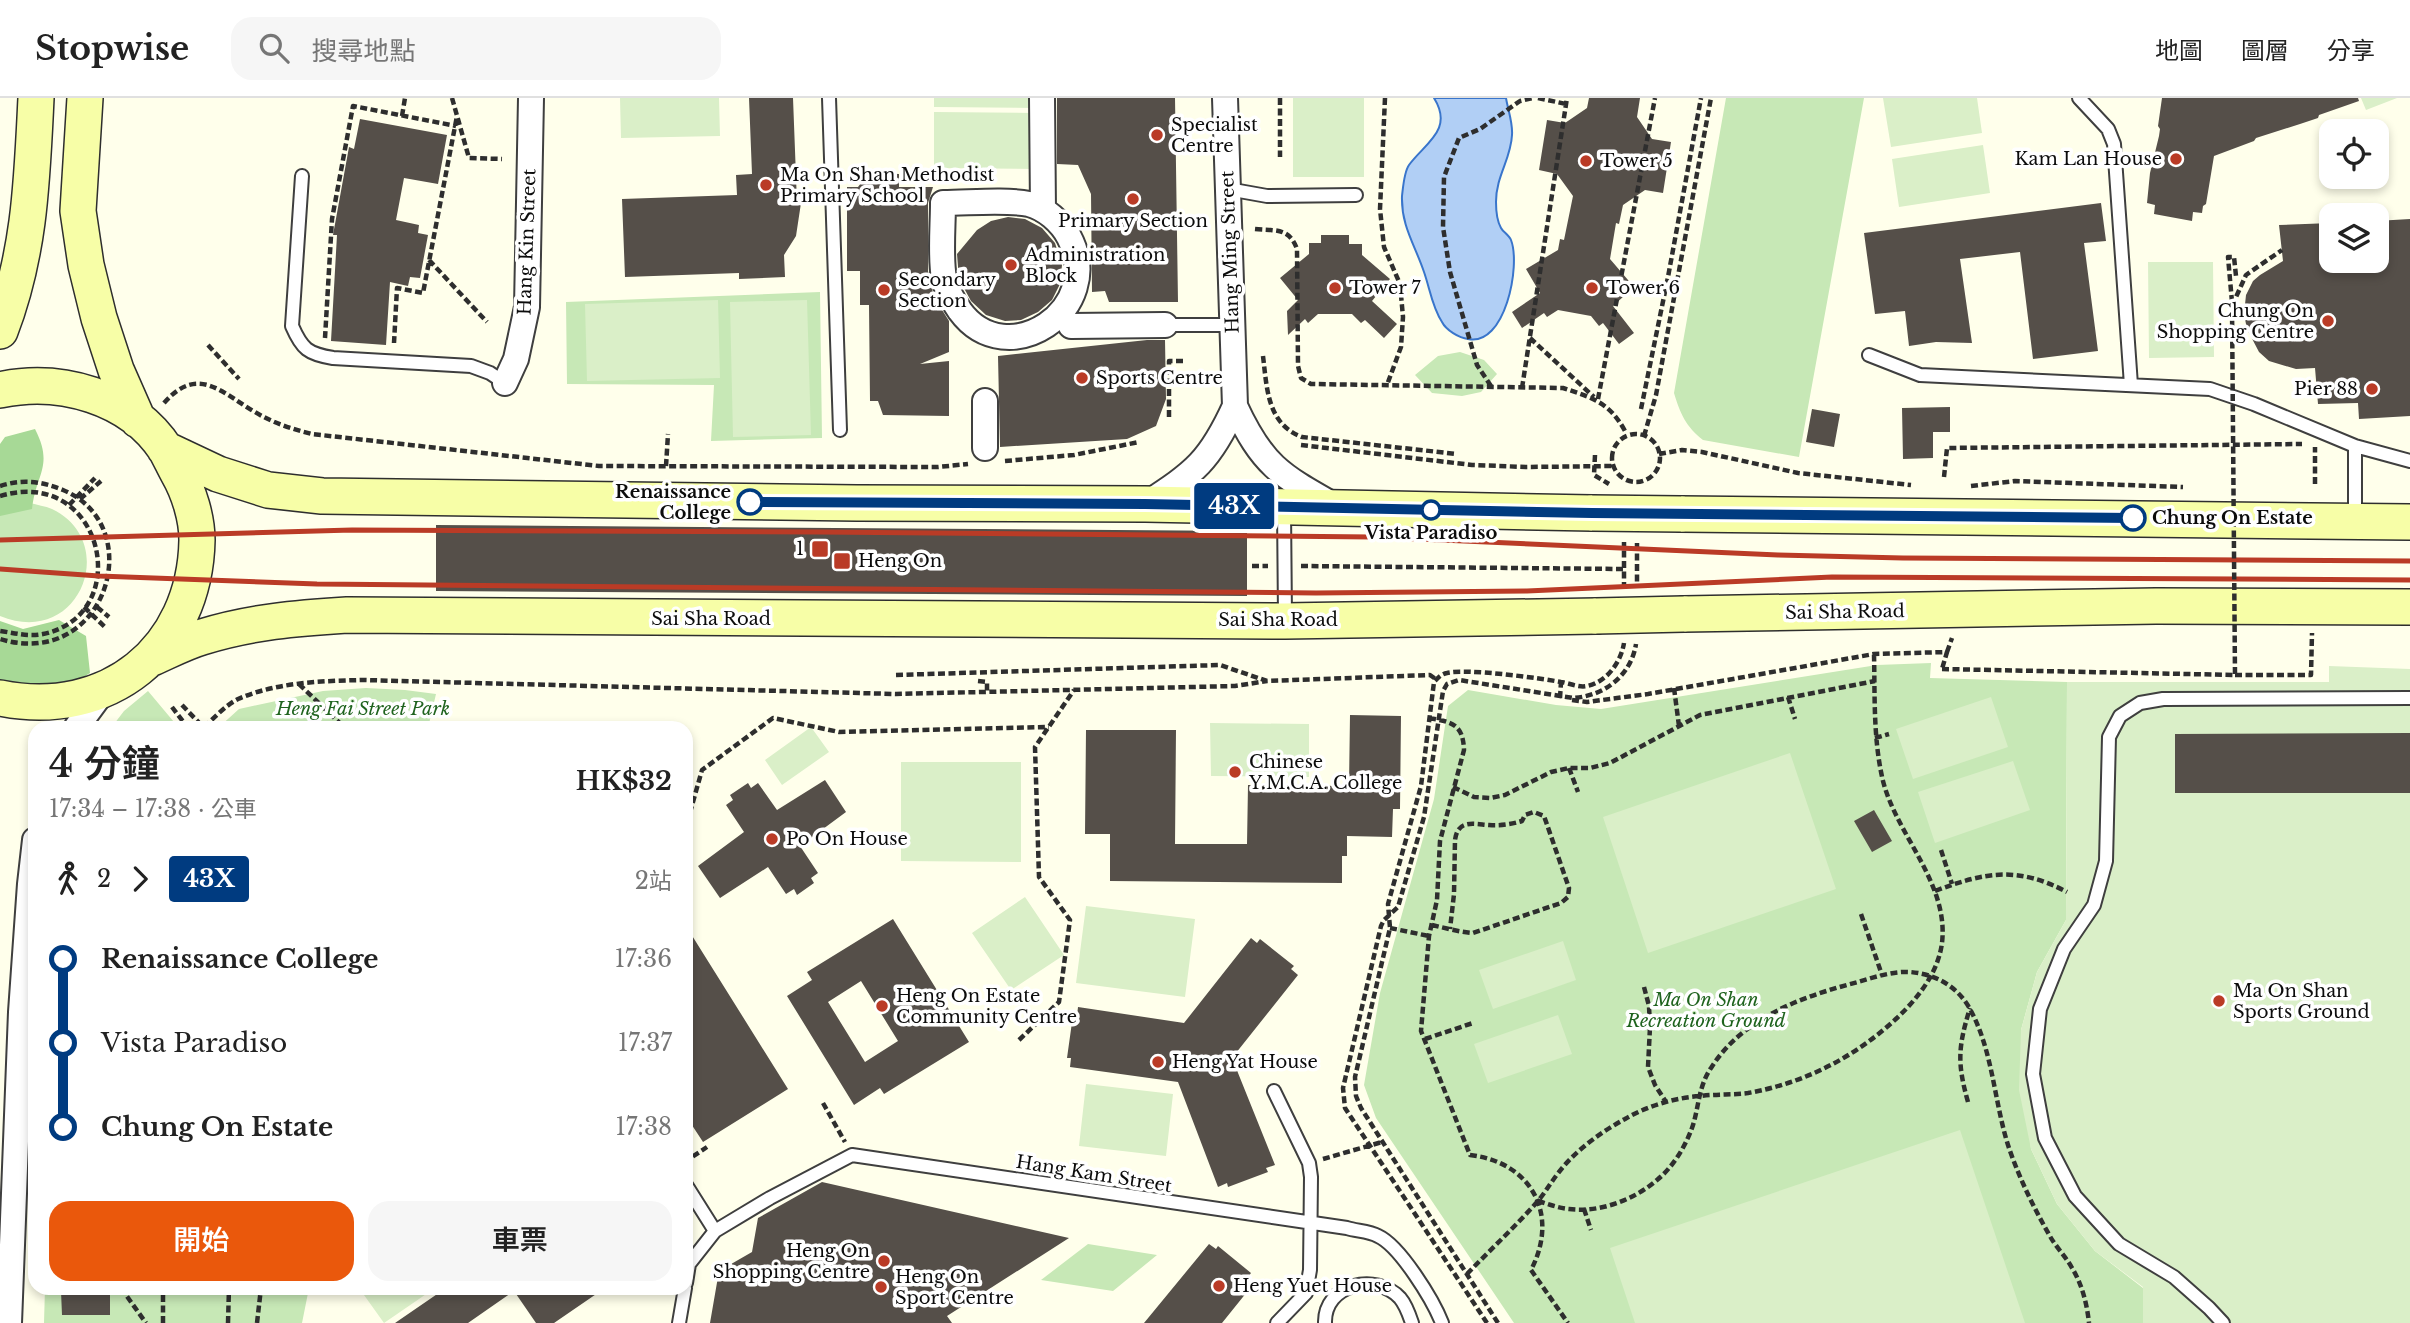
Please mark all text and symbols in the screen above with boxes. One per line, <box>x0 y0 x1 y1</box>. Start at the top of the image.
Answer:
search box <box>231 17 721 80</box>
text: Stopwise <box>35 28 189 69</box>
icon: search <box>255 29 293 67</box>
text: 搜尋地點 <box>311 35 415 67</box>
text: 地圖 <box>2155 36 2203 65</box>
text: 圖層 <box>2241 36 2289 65</box>
text: 分享 <box>2327 36 2375 65</box>
place label: Specialist Centre <box>1171 114 1258 157</box>
map controls <box>2319 119 2389 273</box>
button: locate <box>2319 119 2389 189</box>
marker: Specialist Centre <box>1149 127 1165 143</box>
place label: Kam Lan House <box>2014 148 2162 170</box>
place label: Tower 5 <box>1600 150 1673 172</box>
marker: Kam Lan House <box>2168 151 2184 167</box>
marker: Tower 5 <box>1578 153 1594 169</box>
place label: Ma On Shan Methodist Primary School <box>780 164 995 207</box>
street label: Hang Kin Street <box>513 168 541 316</box>
street label: Hang Ming Street <box>1216 170 1244 334</box>
marker: Ma On Shan Methodist Primary School <box>758 177 774 193</box>
marker: Primary Section <box>1125 191 1141 207</box>
button: layers <box>2319 203 2389 273</box>
place label: Primary Section <box>1058 210 1208 232</box>
place label: Administration Block <box>1024 244 1165 287</box>
marker: Administration Block <box>1003 257 1019 273</box>
place label: Secondary Section <box>898 269 996 312</box>
place label: Tower 7 <box>1349 277 1421 299</box>
place label: Tower 6 <box>1606 277 1680 299</box>
marker: Tower 7 <box>1327 280 1343 296</box>
marker: Tower 6 <box>1584 280 1600 296</box>
marker: Secondary Section <box>876 282 892 298</box>
place label: Chung On Shopping Centre <box>2157 300 2314 343</box>
marker: Chung On Shopping Centre <box>2320 313 2336 329</box>
place label: Sports Centre <box>1096 367 1223 389</box>
marker: Sports Centre <box>1074 370 1090 386</box>
place label: Pier 88 <box>2294 378 2358 400</box>
marker: Pier 88 <box>2364 381 2380 397</box>
place label: Renaissance College <box>615 481 731 524</box>
line badge: 43X <box>1194 483 1274 529</box>
marker: Renaissance College <box>737 489 763 515</box>
text: 43X <box>1208 491 1260 520</box>
marker: Vista Paradiso <box>1421 500 1441 520</box>
marker: Chung On Estate <box>2120 505 2146 531</box>
place label: Chung On Estate <box>2152 507 2313 529</box>
place label: Vista Paradiso <box>1364 522 1497 544</box>
place label: 1 <box>796 538 804 560</box>
marker: 1 <box>810 539 830 559</box>
place label: Heng On <box>858 550 942 572</box>
marker: Heng On <box>832 551 852 571</box>
street label: Sai Sha Road <box>1785 600 1905 624</box>
street label: Sai Sha Road <box>651 608 771 630</box>
street label: Sai Sha Road <box>1218 609 1338 631</box>
park label: Heng Fai Street Park <box>275 698 450 720</box>
text: 4 分鐘 <box>49 740 160 787</box>
place label: Chinese Y.M.C.A. College <box>1248 751 1402 794</box>
marker: Chinese Y.M.C.A. College <box>1227 764 1243 780</box>
text: HK$32 <box>576 765 672 797</box>
text: 17:34 – 17:38 · 公車 <box>49 795 257 823</box>
place label: Po On House <box>786 828 908 850</box>
marker: Po On House <box>764 831 780 847</box>
icon: walk <box>49 860 87 898</box>
icon: forward <box>121 860 159 898</box>
text: 43X <box>183 864 235 893</box>
text: 2 <box>97 865 111 893</box>
text: 2站 <box>635 867 672 895</box>
text: Renaissance College <box>101 943 378 975</box>
text: 17:36 <box>615 945 672 973</box>
place label: Ma On Shan Sports Ground <box>2233 980 2370 1023</box>
place label: Heng On Estate Community Centre <box>896 985 1077 1028</box>
park label: Ma On Shan Recreation Ground <box>1626 989 1786 1032</box>
marker: Ma On Shan Sports Ground <box>2211 993 2227 1009</box>
marker: Heng On Estate Community Centre <box>874 998 890 1014</box>
text: Vista Paradiso <box>101 1027 287 1059</box>
text: 17:37 <box>618 1029 672 1057</box>
place label: Heng Yat House <box>1172 1051 1318 1073</box>
marker: Heng Yat House <box>1150 1054 1166 1070</box>
text: Chung On Estate <box>101 1111 333 1143</box>
text: 17:38 <box>616 1113 672 1141</box>
street label: Hang Kam Street <box>1015 1151 1174 1197</box>
button: 開始 <box>49 1201 354 1281</box>
button: 車票 <box>368 1201 672 1281</box>
place label: Heng On Shopping Centre <box>713 1240 870 1283</box>
marker: Heng On Shopping Centre <box>876 1253 892 1269</box>
place label: Heng On Sport Centre <box>895 1266 1014 1309</box>
place label: Heng Yuet House <box>1233 1275 1392 1297</box>
marker: Heng Yuet House <box>1211 1278 1227 1294</box>
marker: Heng On Sport Centre <box>873 1279 889 1295</box>

